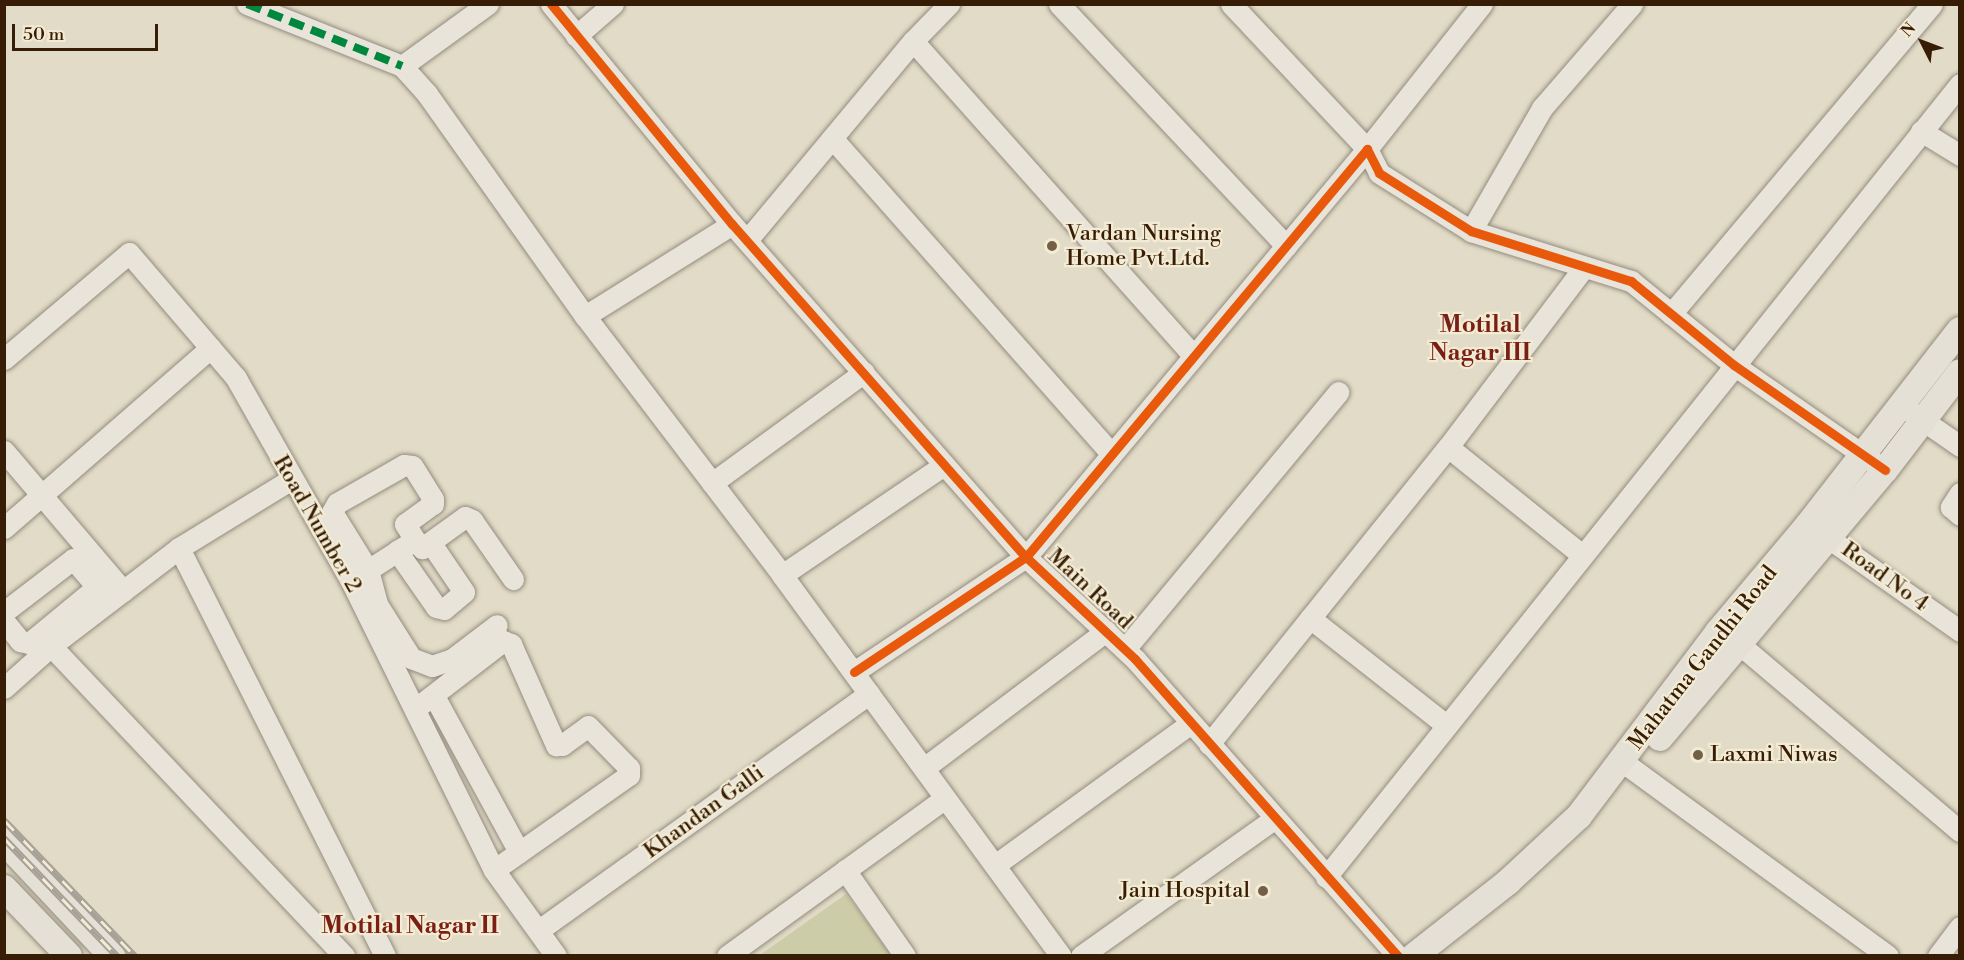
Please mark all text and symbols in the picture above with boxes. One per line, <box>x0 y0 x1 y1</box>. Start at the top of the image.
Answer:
scale bar <box>15 12 160 50</box>
north arrow <box>1892 12 1952 72</box>
text: N <box>1897 19 1920 41</box>
text: 50 m <box>23 23 64 46</box>
place label: Vardan Nursing Home Pvt.Ltd. <box>1066 220 1221 272</box>
marker: Vardan Nursing Home Pvt.Ltd. <box>1043 237 1061 255</box>
district label: Motilal Nagar III <box>1429 312 1531 368</box>
street label: Road Number 2 <box>267 451 367 597</box>
street label: Road No 4 <box>1836 536 1934 618</box>
street label: Main Road <box>1042 543 1138 635</box>
street label: Mahatma Gandhi Road <box>1623 561 1783 755</box>
place label: Laxmi Niwas <box>1710 742 1838 768</box>
marker: Laxmi Niwas <box>1691 748 1705 762</box>
street label: Khandan Galli <box>639 760 769 864</box>
place label: Jain Hospital <box>1120 878 1250 904</box>
marker: Jain Hospital <box>1254 882 1272 900</box>
district label: Motilal Nagar II <box>321 913 499 941</box>

